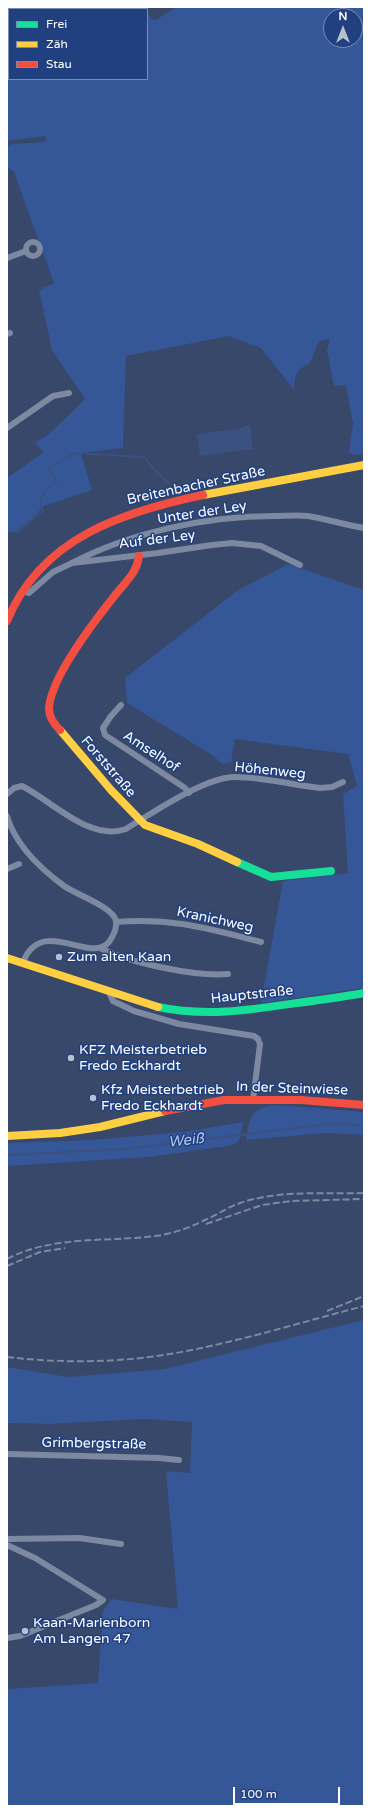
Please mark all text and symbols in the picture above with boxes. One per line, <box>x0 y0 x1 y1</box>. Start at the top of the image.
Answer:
legend <box>8 8 148 80</box>
north arrow <box>323 8 363 48</box>
text: N <box>339 10 347 23</box>
text: Frei <box>46 17 67 31</box>
text: Zäh <box>46 37 68 51</box>
text: Stau <box>46 57 72 71</box>
street label: Breitenbacher Straße <box>125 463 267 509</box>
street label: Unter der Ley <box>156 498 248 528</box>
street label: Auf der Ley <box>118 527 196 553</box>
street label: Amselhof <box>120 728 182 776</box>
street label: Forststraße <box>77 733 139 801</box>
street label: Höhenweg <box>234 759 306 783</box>
street label: Kranichweg <box>175 904 255 936</box>
place label: Zum alten Kaan <box>67 949 171 965</box>
marker: Zum alten Kaan <box>54 952 64 962</box>
street label: Hauptstraße <box>210 982 294 1008</box>
place label: KFZ Meisterbetrieb Fredo Eckhardt <box>79 1042 207 1074</box>
marker: KFZ Meisterbetrieb Fredo Eckhardt <box>66 1053 76 1063</box>
street label: In der Steinwiese <box>236 1079 348 1099</box>
place label: Kfz Meisterbetrieb Fredo Eckhardt <box>101 1082 224 1114</box>
marker: Kfz Meisterbetrieb Fredo Eckhardt <box>88 1093 98 1103</box>
water label: Weiß <box>167 1130 205 1152</box>
street label: Grimbergstraße <box>42 1435 146 1453</box>
place label: Kaan-Marienborn Am Langen 47 <box>33 1615 150 1648</box>
marker: Kaan-Marienborn Am Langen 47 <box>20 1626 30 1636</box>
scale bar <box>235 1779 342 1805</box>
text: 100 m <box>240 1787 277 1801</box>

